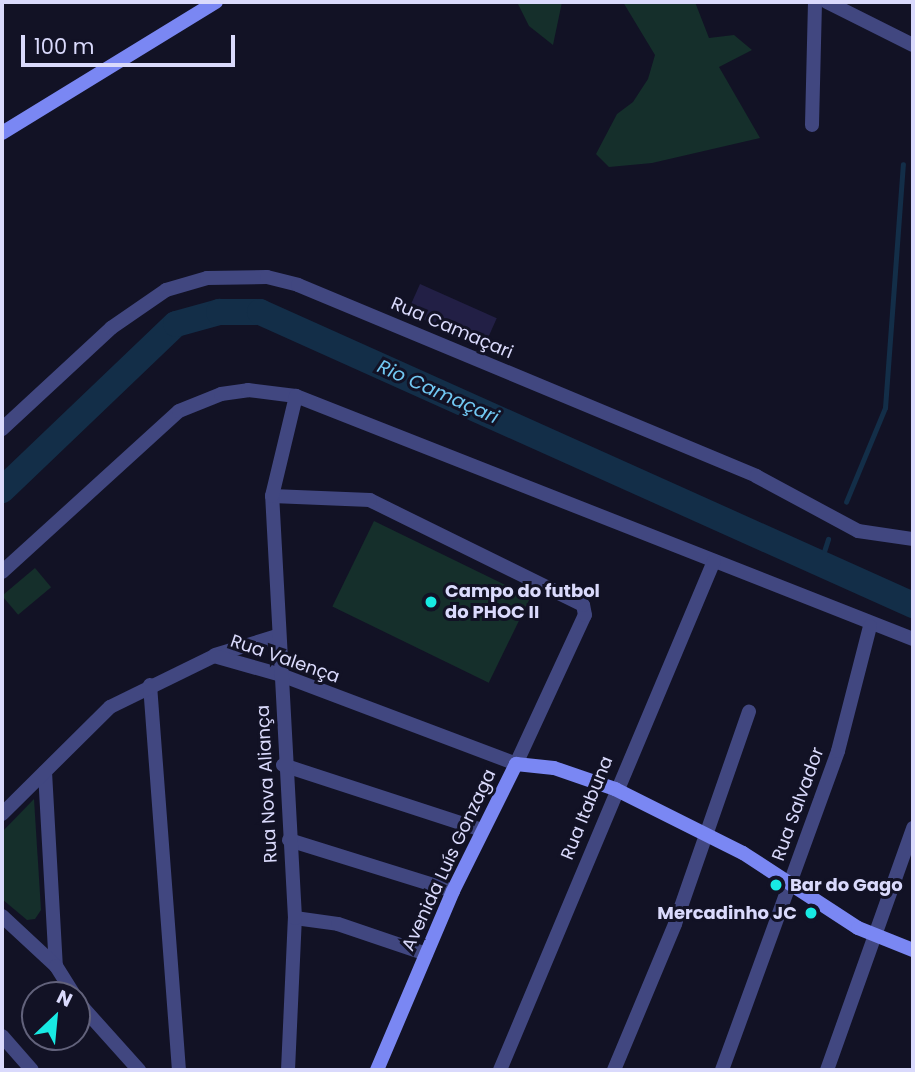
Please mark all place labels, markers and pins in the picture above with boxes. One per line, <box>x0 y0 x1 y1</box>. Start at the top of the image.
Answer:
place label: Campo do futbol do PHOC II <box>445 581 600 624</box>
marker: Campo do futbol do PHOC II <box>423 594 439 610</box>
place label: Bar do Gago <box>790 874 903 896</box>
marker: Bar do Gago <box>768 877 784 893</box>
place label: Mercadinho JC <box>657 902 797 924</box>
marker: Mercadinho JC <box>803 905 819 921</box>

